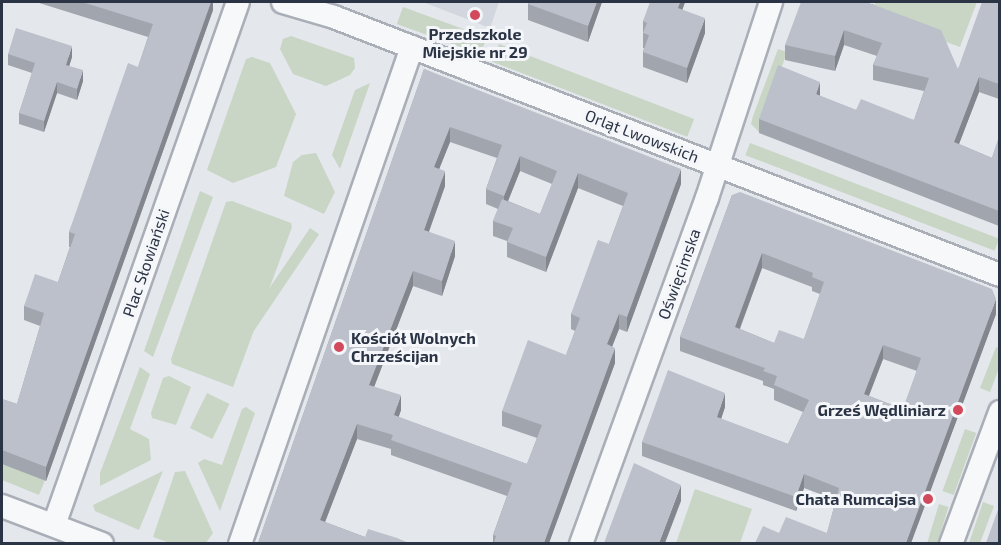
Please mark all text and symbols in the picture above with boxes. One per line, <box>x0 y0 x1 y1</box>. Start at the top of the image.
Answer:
marker: Przedszkole Miejskie nr 29 <box>468 8 482 22</box>
place label: Przedszkole Miejskie nr 29 <box>422 24 528 62</box>
street label: Orląt Lwowskich <box>582 105 702 167</box>
street label: Plac Słowiański <box>119 206 173 320</box>
street label: Oświęcimska <box>654 226 704 322</box>
place label: Kościół Wolnych Chrześcijan <box>351 328 476 366</box>
marker: Kościół Wolnych Chrześcijan <box>332 340 346 354</box>
place label: Grześ Wędliniarz <box>817 400 946 420</box>
marker: Grześ Wędliniarz <box>951 403 965 417</box>
place label: Chata Rumcajsa <box>795 489 916 509</box>
marker: Chata Rumcajsa <box>921 492 935 506</box>

